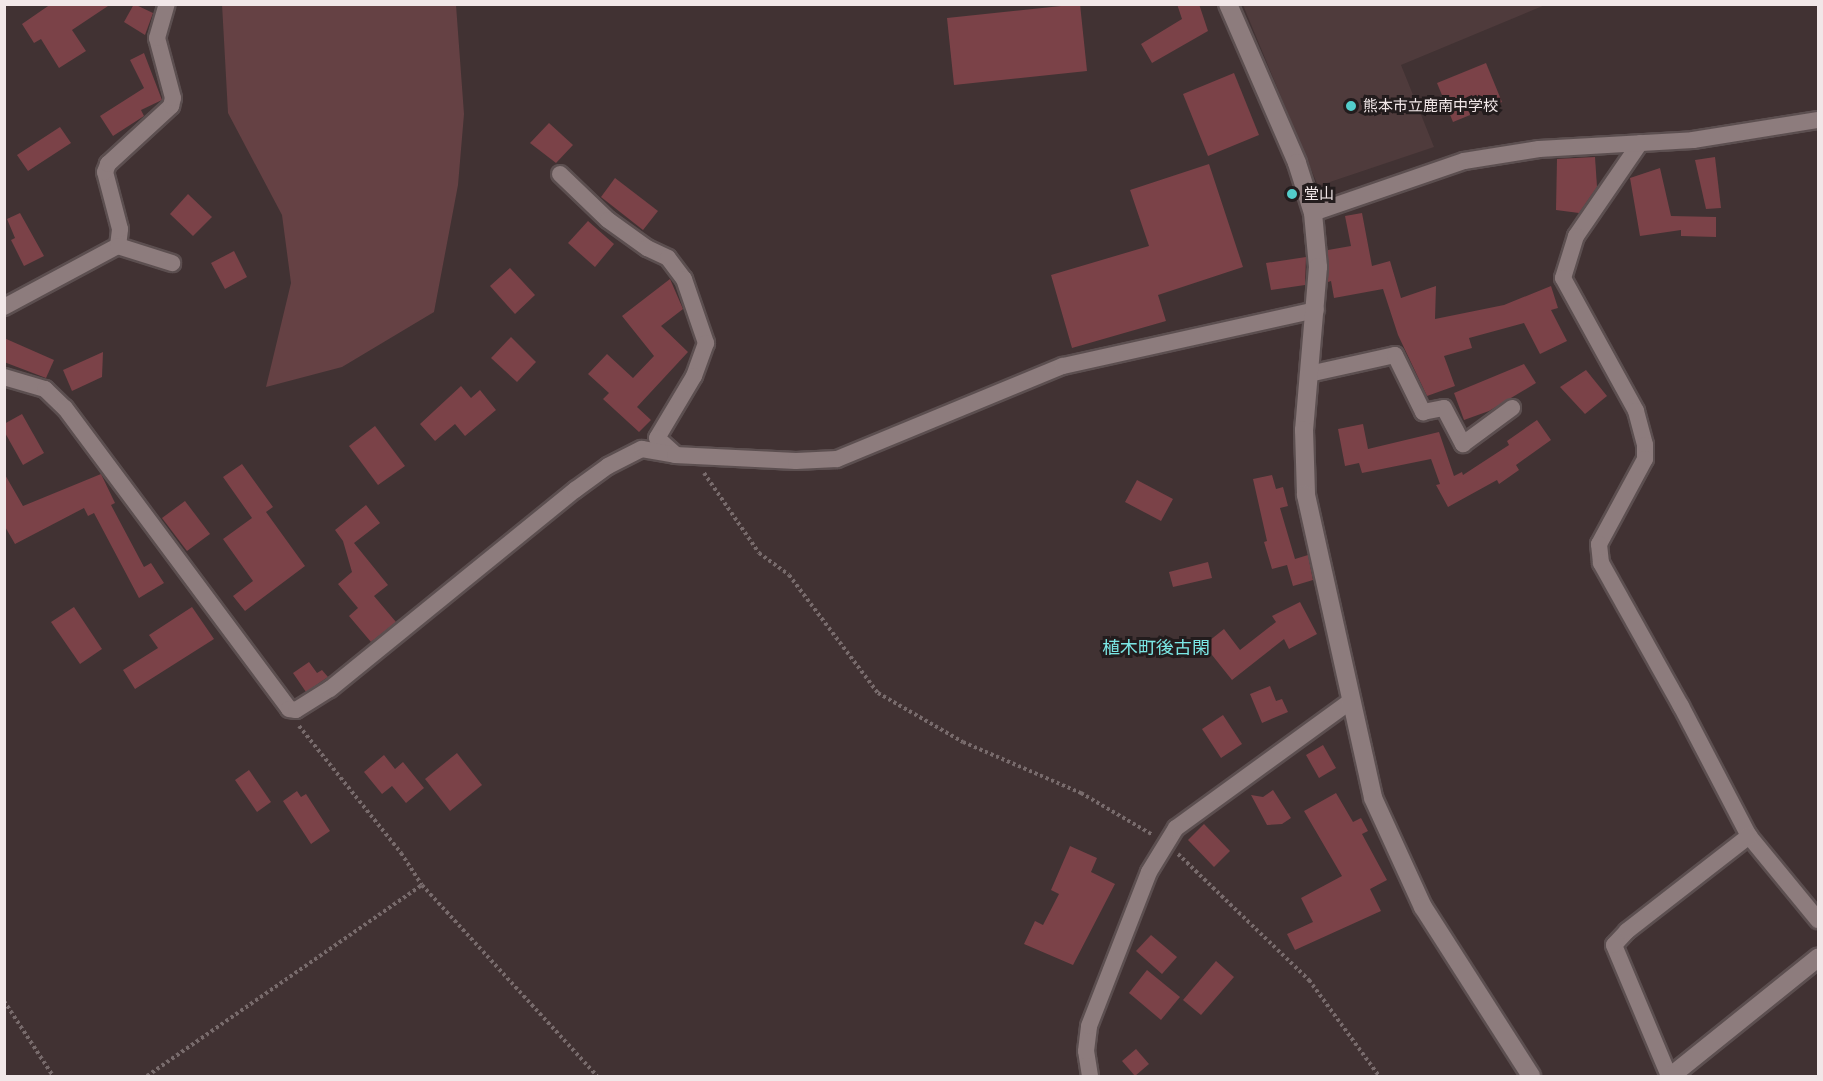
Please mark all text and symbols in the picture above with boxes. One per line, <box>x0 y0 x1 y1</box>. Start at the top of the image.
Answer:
place label: 熊本市立鹿南中学校 <box>1363 97 1498 115</box>
marker: 熊本市立鹿南中学校 <box>1344 99 1358 113</box>
place label: 堂山 <box>1304 185 1334 203</box>
marker: 堂山 <box>1285 187 1299 201</box>
district label: 植木町後古閑 <box>1102 637 1210 659</box>

